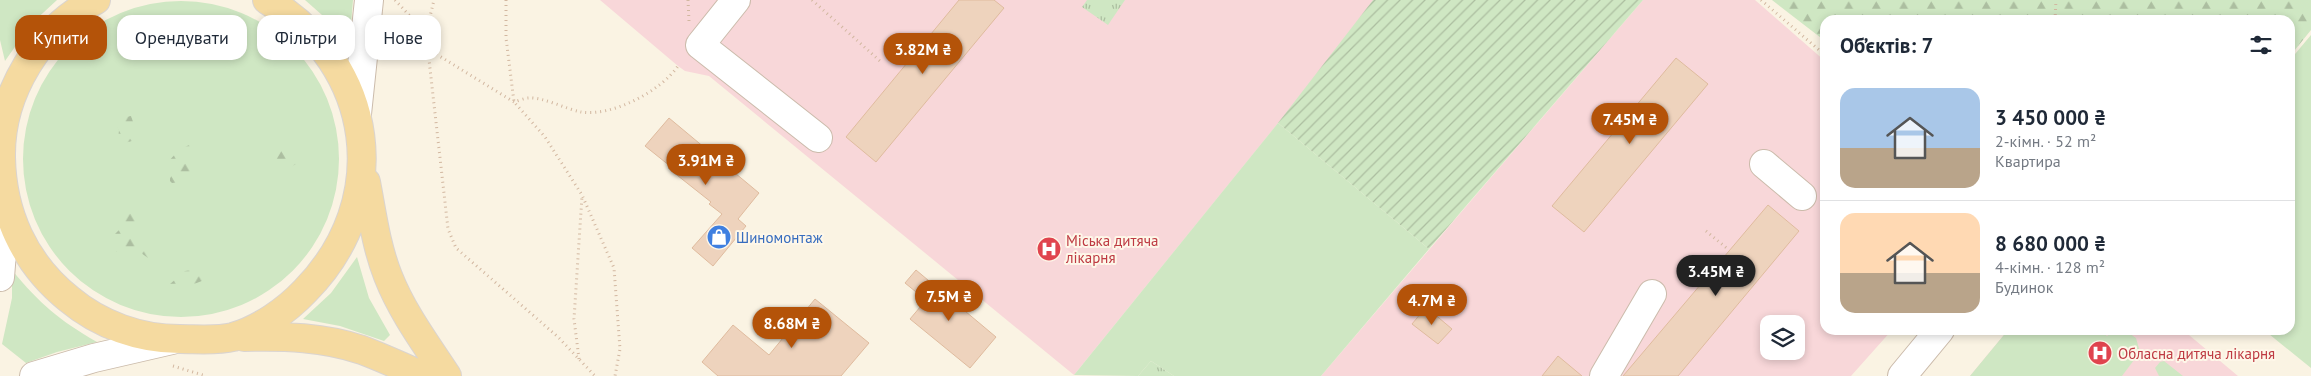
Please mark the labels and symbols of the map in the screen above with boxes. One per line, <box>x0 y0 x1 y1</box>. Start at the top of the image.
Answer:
pin: 3.82M ₴ <box>877 32 969 75</box>
pin: 7.45M ₴ <box>1584 102 1676 145</box>
pin: 3.91M ₴ <box>660 144 752 186</box>
shop icon: Шиномонтаж <box>706 224 732 250</box>
place label: Шиномонтаж <box>736 228 823 247</box>
place label: Міська дитяча лікарня <box>1065 231 1158 267</box>
hospital icon: Міська дитяча лікарня <box>1036 236 1062 262</box>
pin: 3.45M ₴ <box>1670 254 1762 297</box>
pin: 7.5M ₴ <box>908 280 990 322</box>
pin: 4.7M ₴ <box>1391 284 1473 326</box>
pin: 8.68M ₴ <box>746 306 838 349</box>
hospital icon: Обласна дитяча лікарня <box>2087 340 2113 366</box>
place label: Обласна дитяча лікарня <box>2118 344 2275 363</box>

